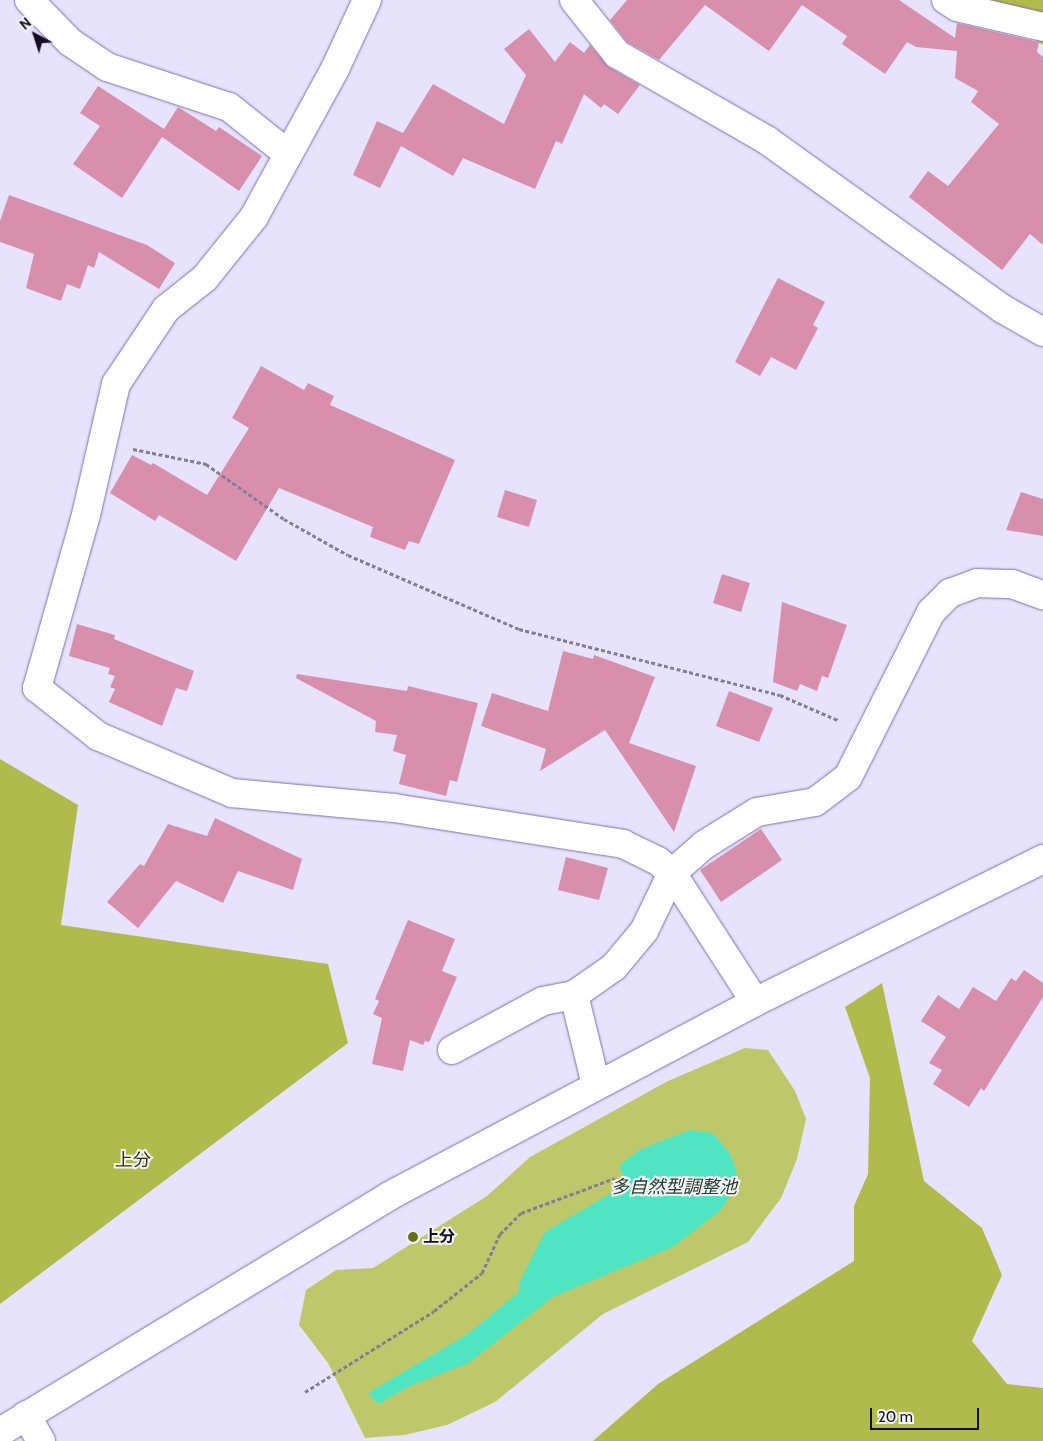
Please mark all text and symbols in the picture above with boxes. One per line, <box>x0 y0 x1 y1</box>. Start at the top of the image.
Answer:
north arrow <box>10 10 60 60</box>
text: N <box>16 13 35 34</box>
district label: 上分 <box>115 1149 151 1171</box>
water label: 多自然型調整池 <box>611 1176 737 1198</box>
place label: 上分 <box>423 1227 455 1247</box>
marker: 上分 <box>407 1231 419 1243</box>
scale bar <box>873 1398 982 1430</box>
text: 20 m <box>878 1408 913 1426</box>

